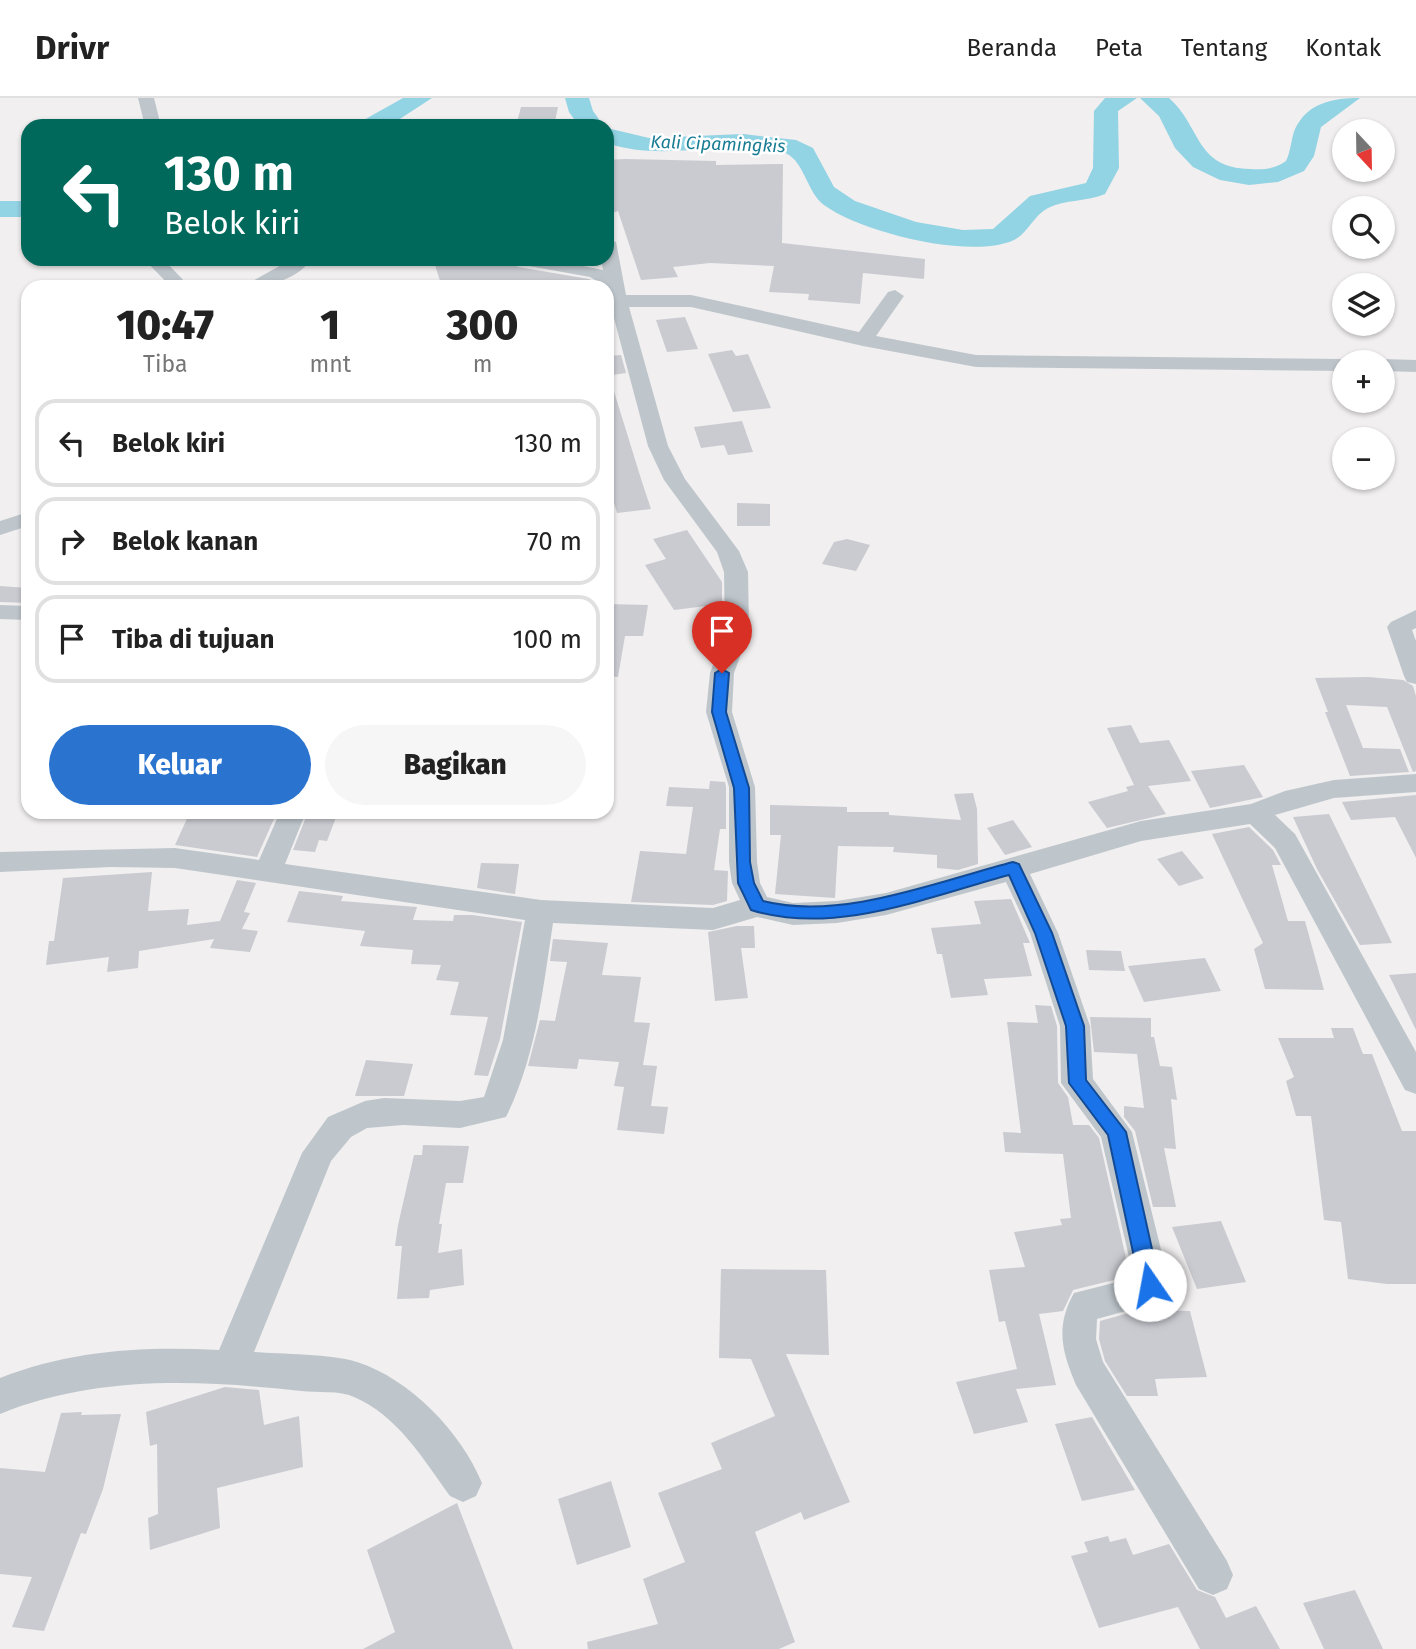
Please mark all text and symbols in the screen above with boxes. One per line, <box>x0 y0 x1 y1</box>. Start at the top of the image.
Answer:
text: Drivr <box>35 28 109 68</box>
text: Beranda <box>966 34 1057 62</box>
text: Peta <box>1095 34 1143 62</box>
text: Tentang <box>1181 34 1267 62</box>
text: Kontak <box>1305 34 1381 62</box>
north arrow <box>1332 119 1395 182</box>
map controls <box>1332 119 1395 490</box>
water label: Kali Cipamingkis <box>650 131 786 157</box>
text: 130 m <box>164 144 294 203</box>
icon: left <box>49 147 140 238</box>
button: search <box>1332 196 1395 259</box>
text: Belok kiri <box>164 204 300 242</box>
button: layers <box>1332 273 1395 336</box>
text: 10:47 <box>116 300 214 350</box>
text: 1 <box>320 300 340 350</box>
text: 300 <box>446 300 518 350</box>
text: Tiba <box>143 350 187 378</box>
text: mnt <box>310 350 351 378</box>
text: m <box>473 350 492 378</box>
button: + <box>1332 350 1395 413</box>
icon: left <box>53 424 91 462</box>
button: − <box>1332 427 1395 490</box>
text: Belok kiri <box>112 428 225 459</box>
text: 130 m <box>514 428 582 459</box>
icon: right <box>53 522 91 560</box>
text: Belok kanan <box>112 526 258 557</box>
text: 70 m <box>527 526 582 557</box>
pin <box>692 601 752 673</box>
icon: arrive <box>703 612 741 650</box>
icon: arrive <box>53 620 91 658</box>
text: Tiba di tujuan <box>112 624 274 655</box>
text: 100 m <box>513 624 582 655</box>
button: Keluar <box>49 725 311 805</box>
button: Bagikan <box>325 725 586 805</box>
position arrow <box>1113 1248 1187 1322</box>

